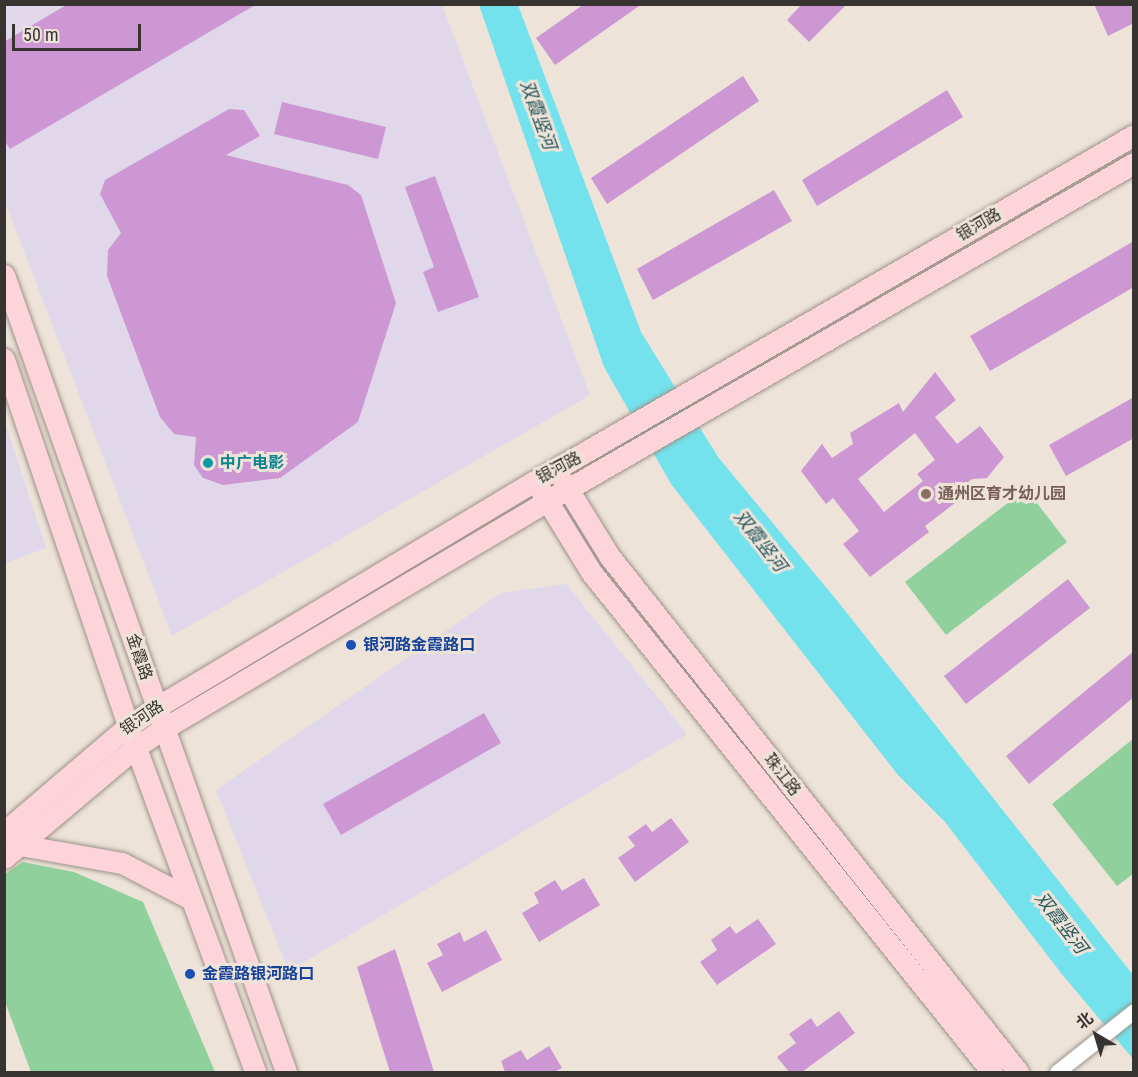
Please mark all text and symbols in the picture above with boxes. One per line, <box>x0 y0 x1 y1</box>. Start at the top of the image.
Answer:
scale bar <box>15 12 144 50</box>
text: 50 m <box>23 24 58 45</box>
water label: 双霞竖河 <box>516 77 560 153</box>
street label: 银河路 <box>953 205 1005 245</box>
street label: 银河路 <box>533 448 585 488</box>
place label: 中广电影 <box>220 453 284 473</box>
marker: 中广电影 <box>201 456 215 470</box>
place label: 通州区育才幼儿园 <box>938 484 1066 504</box>
marker: 通州区育才幼儿园 <box>919 487 933 501</box>
water label: 双霞竖河 <box>729 506 791 576</box>
street label: 金霞路 <box>122 631 156 683</box>
place label: 银河路金霞路口 <box>363 635 475 655</box>
marker: 银河路金霞路口 <box>344 638 358 652</box>
street label: 银河路 <box>117 697 167 739</box>
street label: 珠江路 <box>760 750 804 800</box>
water label: 双霞竖河 <box>1030 888 1092 958</box>
place label: 金霞路银河路口 <box>202 964 314 984</box>
marker: 金霞路银河路口 <box>183 967 197 981</box>
north arrow <box>1066 1005 1126 1065</box>
text: 北 <box>1072 1008 1097 1033</box>

